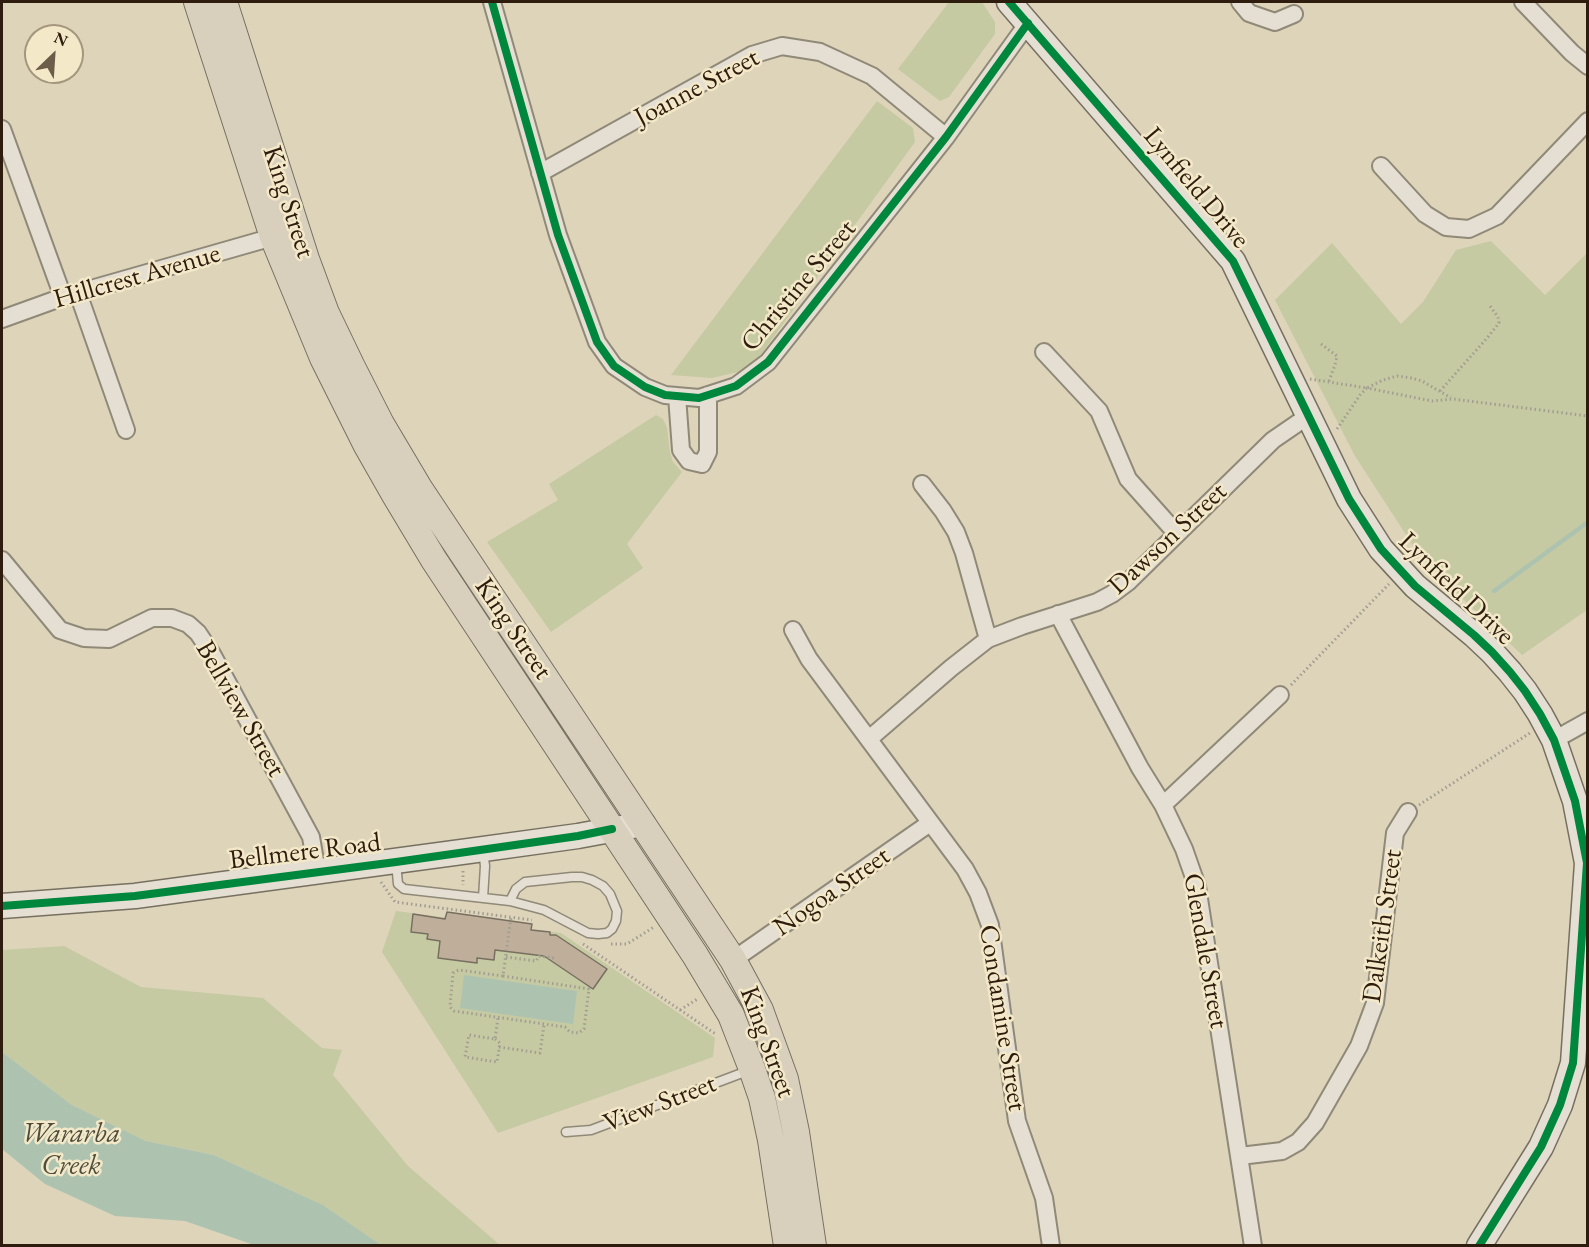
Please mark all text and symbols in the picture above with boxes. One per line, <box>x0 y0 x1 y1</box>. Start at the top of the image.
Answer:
north arrow <box>24 24 84 84</box>
text: N <box>51 27 71 51</box>
street label: Joanne Street <box>629 42 765 134</box>
street label: Lynfield Drive <box>1136 121 1256 255</box>
street label: King Street <box>255 142 321 262</box>
street label: Christine Street <box>735 214 863 358</box>
street label: Hillcrest Avenue <box>50 238 224 316</box>
street label: Dawson Street <box>1102 476 1234 602</box>
street label: Lynfield Drive <box>1391 526 1521 652</box>
street label: King Street <box>467 572 559 686</box>
street label: Bellview Street <box>188 635 292 783</box>
street label: Bellmere Road <box>227 827 383 877</box>
street label: Nogoa Street <box>767 840 897 944</box>
street label: Dalkeith Street <box>1356 847 1410 1005</box>
street label: Glendale Street <box>1175 871 1235 1031</box>
street label: Condamine Street <box>971 922 1033 1114</box>
street label: King Street <box>732 982 802 1102</box>
street label: View Street <box>599 1068 721 1140</box>
water label: Wararba Creek <box>22 1117 120 1183</box>

